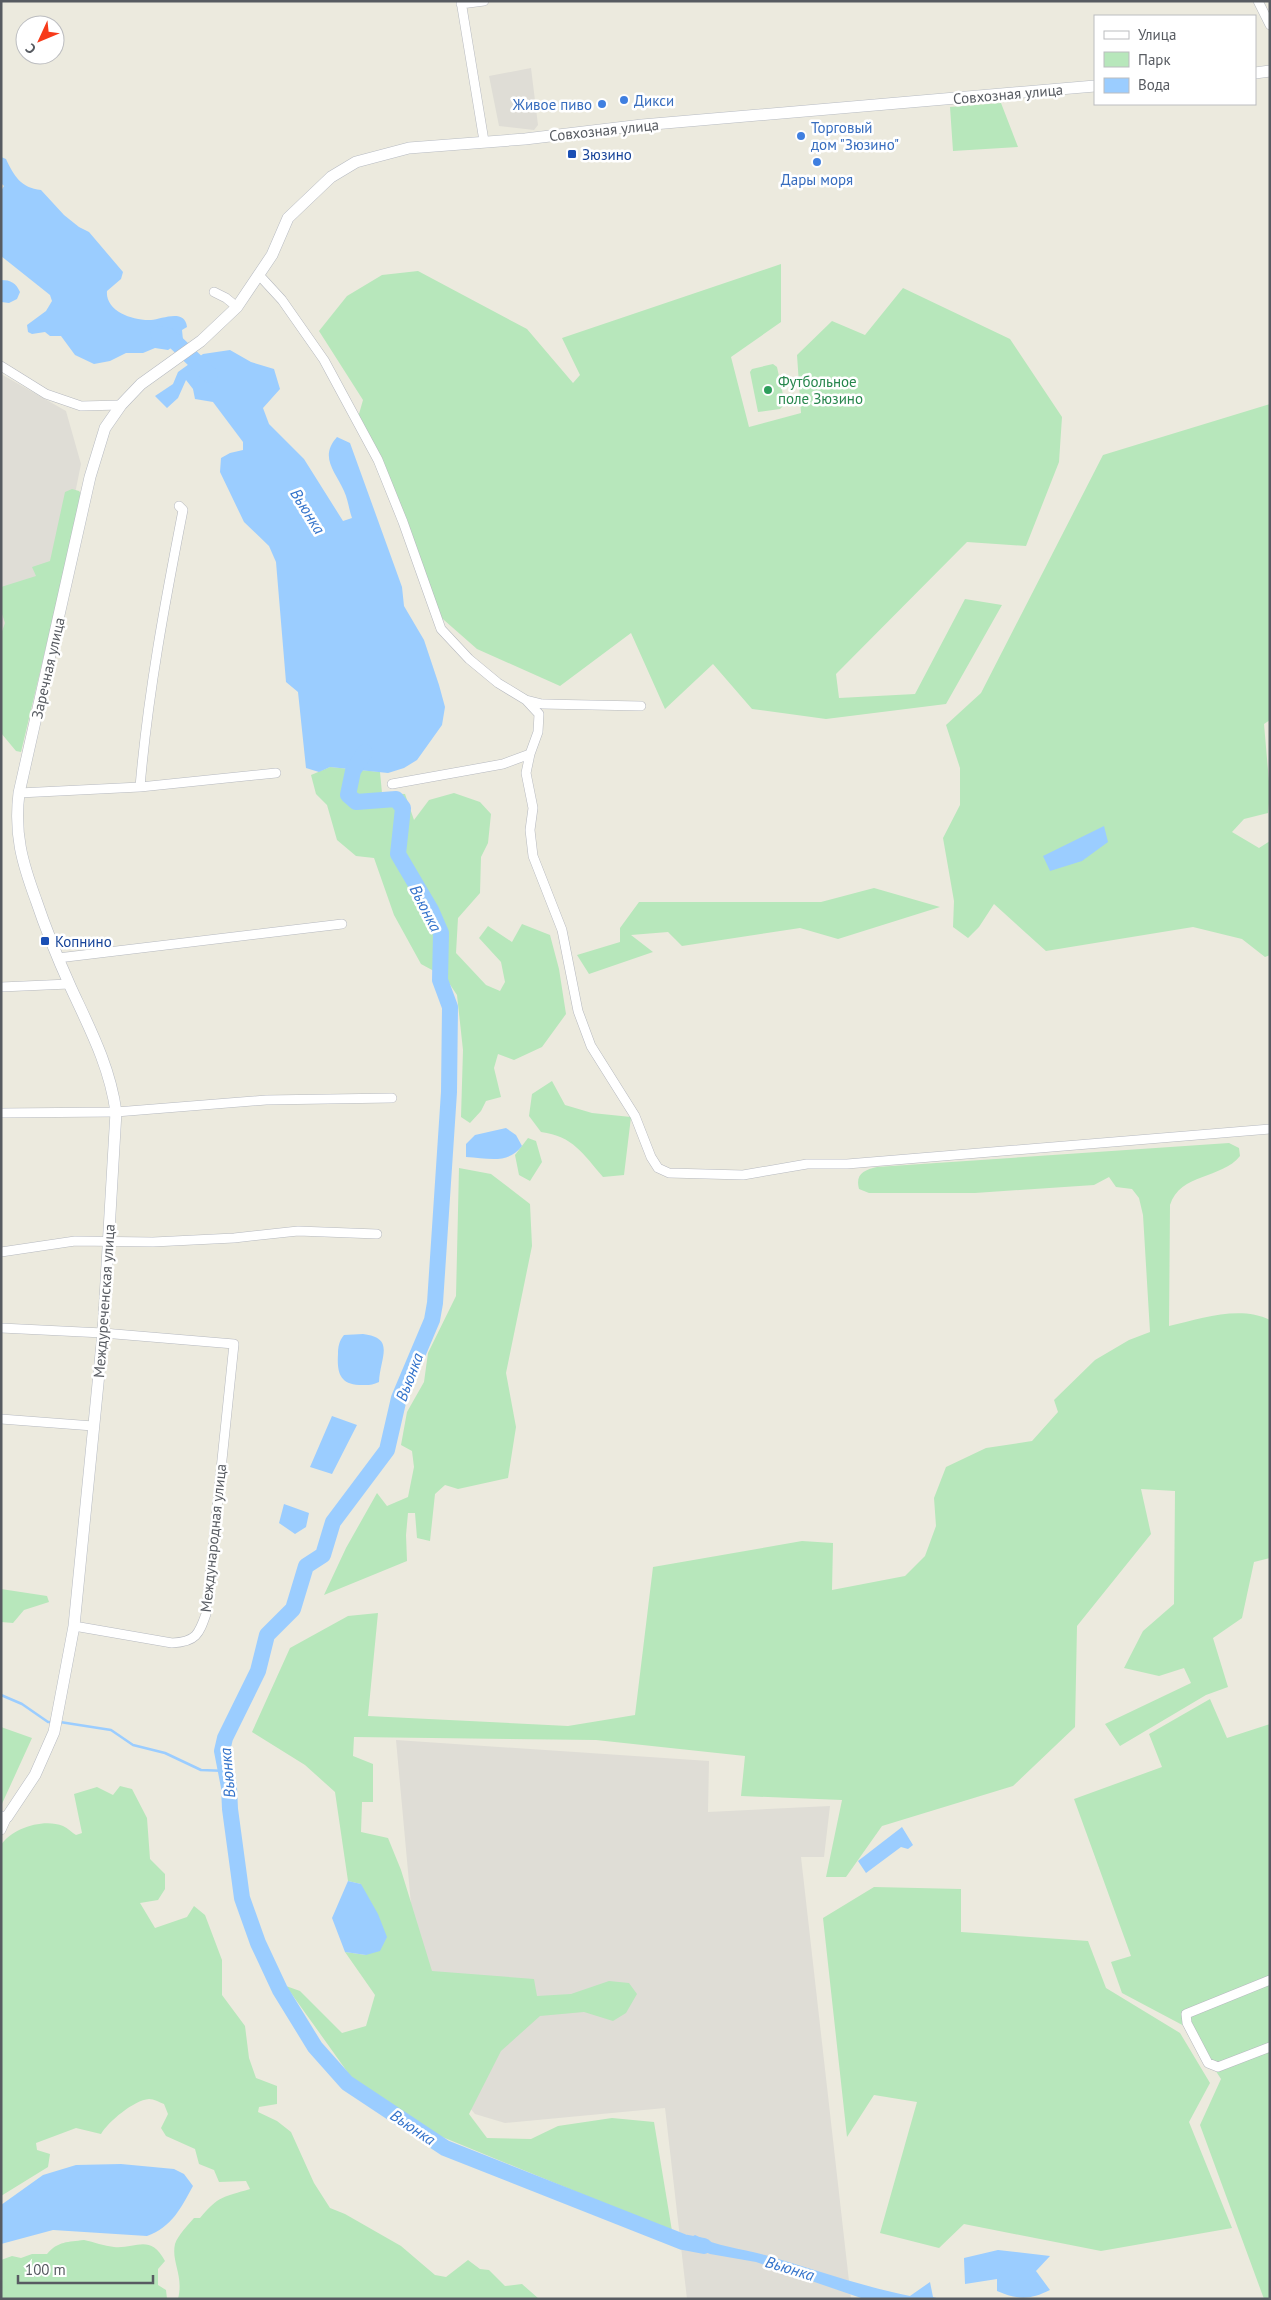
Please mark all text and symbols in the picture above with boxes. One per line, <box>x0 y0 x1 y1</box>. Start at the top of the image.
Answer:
north arrow <box>15 15 65 65</box>
legend <box>1094 15 1256 105</box>
text: Улица <box>1138 25 1176 44</box>
text: С <box>21 40 40 58</box>
text: Парк <box>1138 50 1171 69</box>
text: Вода <box>1138 75 1170 94</box>
street label: Совхозная улица <box>952 80 1064 108</box>
place label: Дикси <box>634 91 674 110</box>
marker: Дикси <box>618 94 630 106</box>
place label: Живое пиво <box>512 95 592 114</box>
marker: Живое пиво <box>596 98 608 110</box>
street label: Совхозная улица <box>548 115 660 145</box>
place label: Торговый дом "Зюзино" <box>811 118 899 154</box>
marker: Торговый дом "Зюзино" <box>795 130 807 142</box>
place label: Зюзино <box>582 145 632 164</box>
marker: Зюзино <box>566 148 578 160</box>
marker: Дары моря <box>811 156 823 168</box>
place label: Дары моря <box>781 170 853 189</box>
place label: Футбольное поле Зюзино <box>778 372 863 408</box>
marker: Футбольное поле Зюзино <box>762 384 774 396</box>
water label: Вьюнка <box>286 484 330 538</box>
street label: Заречная улица <box>27 615 69 721</box>
water label: Вьюнка <box>406 881 446 935</box>
place label: Копнино <box>55 932 112 951</box>
marker: Копнино <box>39 935 51 947</box>
street label: Междуреченская улица <box>89 1223 119 1379</box>
water label: Вьюнка <box>391 1350 427 1404</box>
street label: Международная улица <box>196 1463 230 1613</box>
water label: Вьюнка <box>215 1747 239 1799</box>
water label: Вьюнка <box>387 2105 440 2149</box>
water label: Вьюнка <box>763 2251 817 2285</box>
scale bar <box>18 2252 152 2284</box>
text: 100 m <box>25 2260 66 2279</box>

